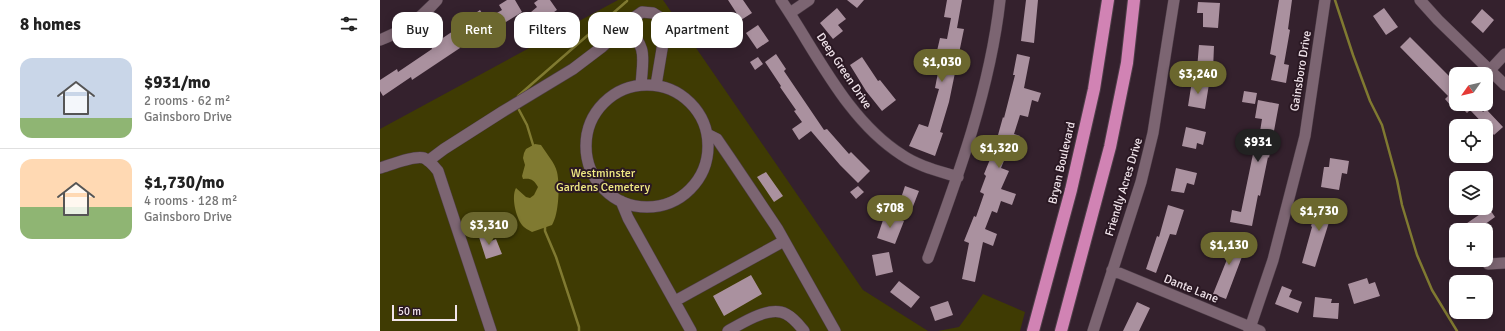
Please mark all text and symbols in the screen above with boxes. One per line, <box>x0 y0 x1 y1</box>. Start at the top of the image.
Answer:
chip: Buy <box>392 12 443 48</box>
chip: Rent <box>451 12 506 48</box>
chip: Filters <box>514 12 580 48</box>
chip: New <box>588 12 643 48</box>
chip: Apartment <box>651 12 743 48</box>
icon: filters <box>338 13 360 35</box>
text: 8 homes <box>20 14 81 35</box>
street label: Deep Green Drive <box>813 30 875 112</box>
street label: Gainsboro Drive <box>1287 30 1315 112</box>
pin: $1,030 <box>909 49 975 83</box>
text: $1,030 <box>923 54 961 70</box>
pin: $3,240 <box>1165 61 1231 95</box>
text: $3,240 <box>1179 66 1217 82</box>
north arrow <box>1449 67 1493 111</box>
map controls <box>1449 67 1493 319</box>
text: $931/mo <box>144 72 210 93</box>
icon: home <box>52 74 100 122</box>
text: 2 rooms · 62 m² <box>144 93 230 109</box>
text: Gainsboro Drive <box>144 109 232 125</box>
button: locate <box>1449 119 1493 163</box>
street label: Bryan Boulevard <box>1045 120 1079 206</box>
pin: $931 <box>1234 129 1282 163</box>
text: $931 <box>1244 134 1272 150</box>
pin: $1,320 <box>966 135 1032 169</box>
street label: Friendly Acres Drive <box>1102 136 1146 238</box>
text: $1,320 <box>980 140 1018 156</box>
park label: Westminster Gardens Cemetery <box>556 166 650 195</box>
button: layers <box>1449 171 1493 215</box>
text: $1,730/mo <box>144 172 224 193</box>
icon: home <box>52 175 100 223</box>
text: 4 rooms · 128 m² <box>144 193 237 209</box>
pin: $708 <box>866 195 914 229</box>
pin: $1,730 <box>1286 198 1352 232</box>
text: $708 <box>876 200 904 216</box>
text: $1,730 <box>1300 203 1338 219</box>
text: Gainsboro Drive <box>144 209 232 225</box>
pin: $3,310 <box>456 212 522 246</box>
text: $3,310 <box>470 217 508 233</box>
button: + <box>1449 223 1493 267</box>
pin: $1,130 <box>1196 232 1262 266</box>
text: $1,130 <box>1210 237 1248 253</box>
street label: Dante Lane <box>1161 271 1221 307</box>
button: − <box>1449 275 1493 319</box>
scale bar <box>392 303 457 322</box>
text: 50 m <box>398 305 421 318</box>

